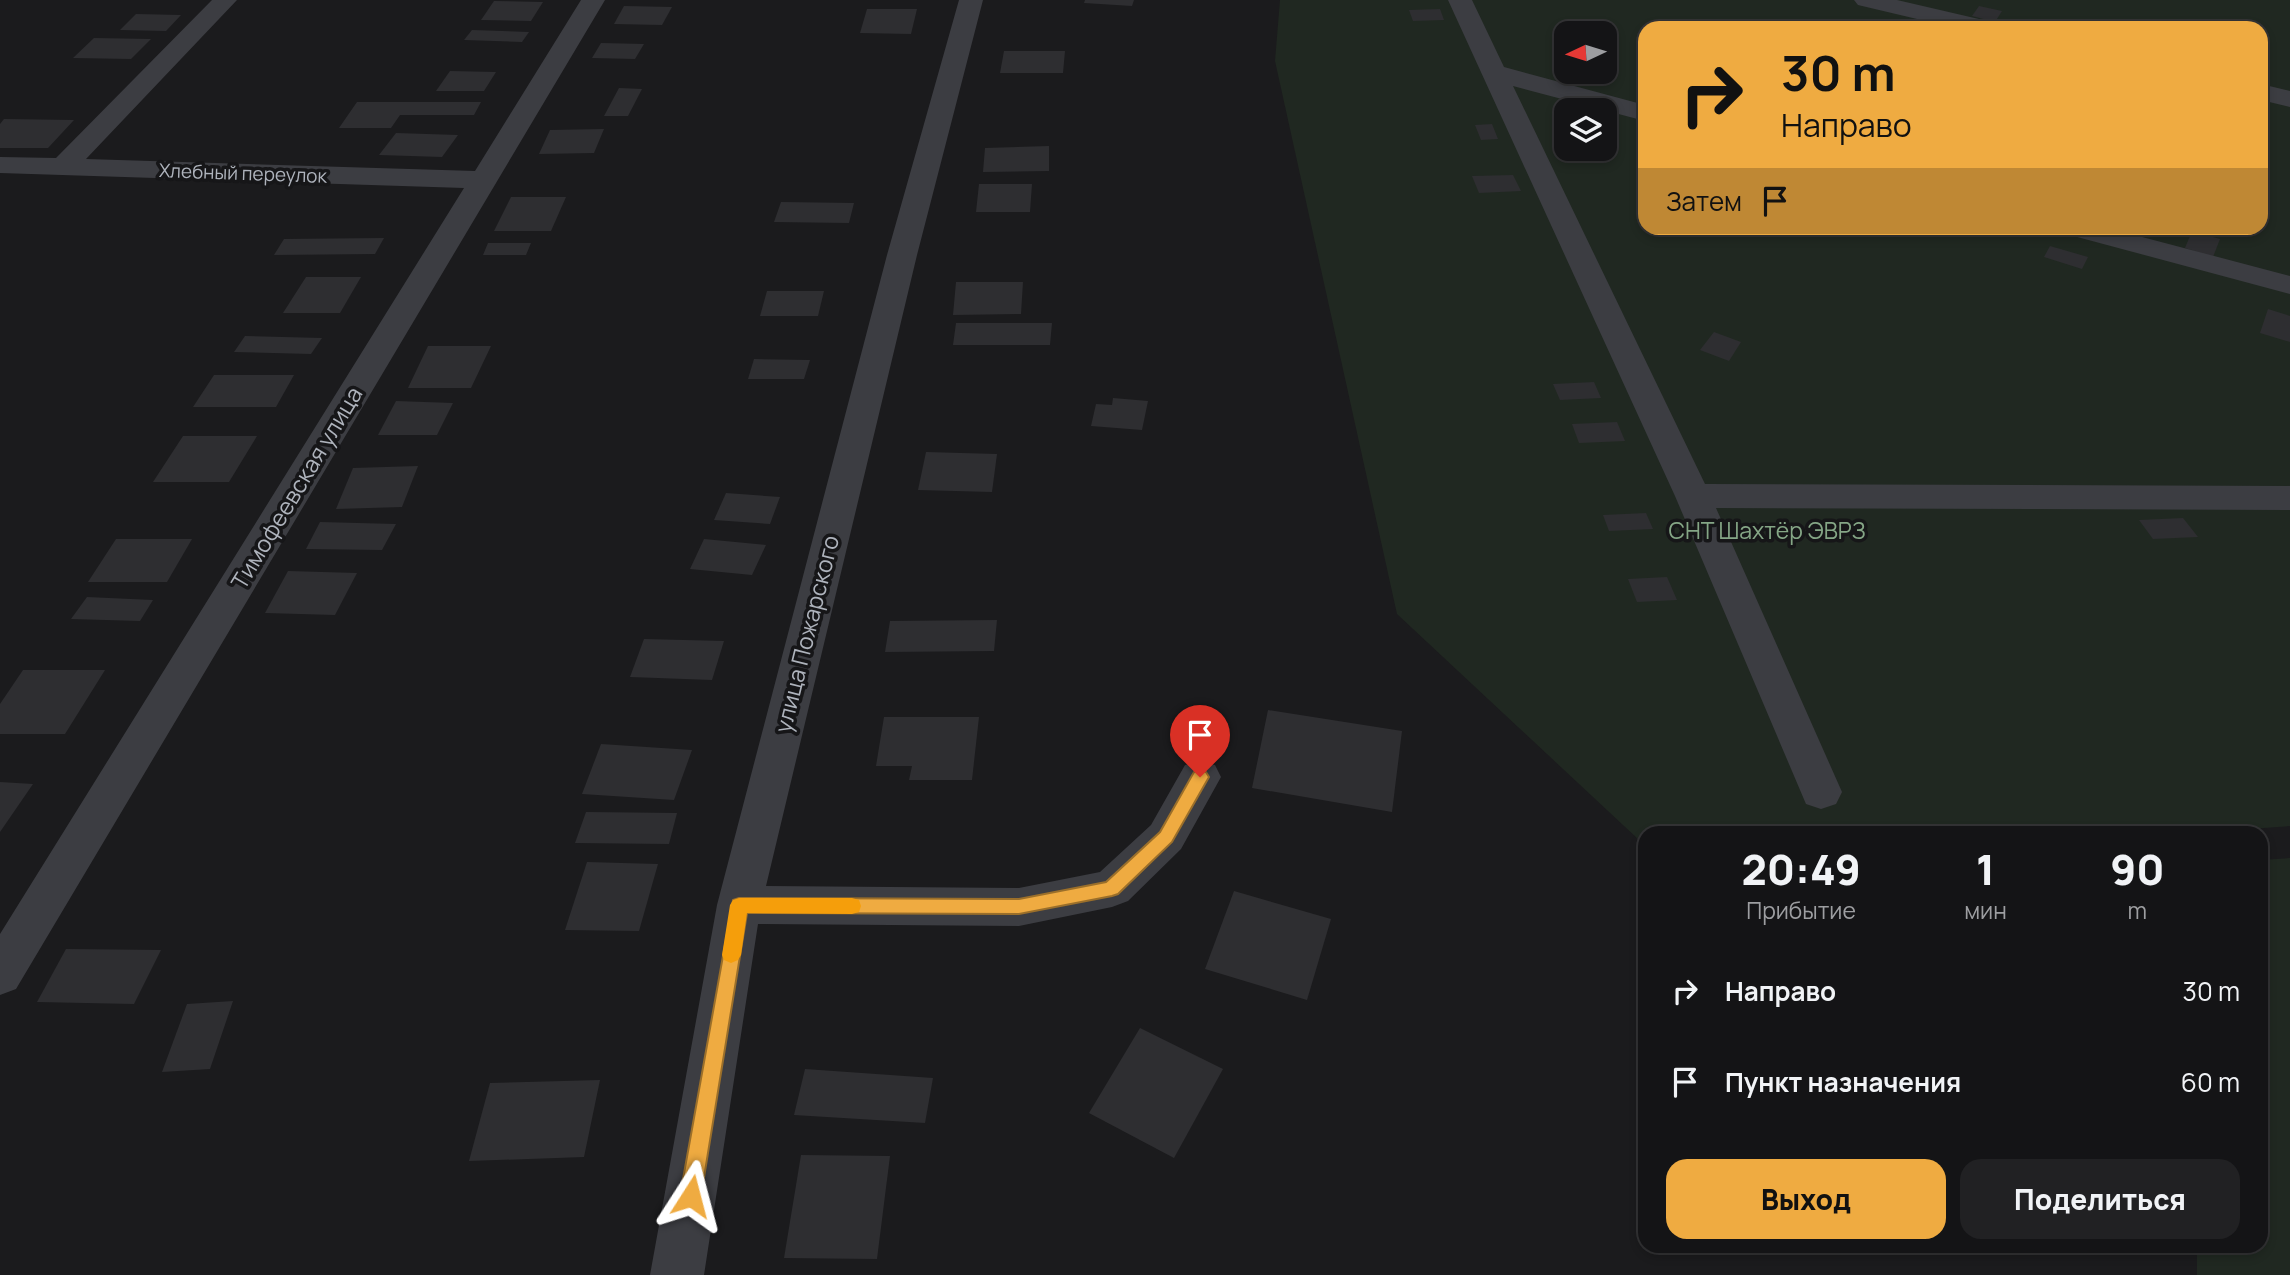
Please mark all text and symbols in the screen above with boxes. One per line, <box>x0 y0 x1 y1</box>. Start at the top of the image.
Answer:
north arrow <box>1554 21 1617 84</box>
map controls <box>1554 21 1617 161</box>
text: 30 m <box>1781 39 1896 106</box>
icon: right <box>1666 49 1757 140</box>
button: layers <box>1554 98 1617 161</box>
text: Направо <box>1781 103 1912 147</box>
street label: Хлебный переулок <box>159 157 328 189</box>
icon: arrive <box>1756 182 1794 220</box>
text: Затем <box>1666 183 1742 219</box>
street label: Тимофеевская улица <box>223 380 369 595</box>
park label: СНТ Шахтёр ЭВРЗ <box>1669 514 1865 546</box>
street label: улица Пожарского <box>766 532 846 736</box>
pin <box>1170 705 1230 777</box>
icon: arrive <box>1181 716 1219 754</box>
text: 20:49 <box>1741 840 1861 898</box>
text: 1 <box>1976 840 1995 898</box>
text: 90 <box>2110 840 2165 898</box>
text: Прибытие <box>1746 894 1856 926</box>
text: мин <box>1964 894 2007 926</box>
text: m <box>2128 894 2147 926</box>
icon: right <box>1666 972 1704 1010</box>
text: Направо <box>1725 973 1836 1009</box>
text: 30 m <box>2183 973 2240 1009</box>
icon: arrive <box>1666 1063 1704 1101</box>
text: Пункт назначения <box>1725 1064 1961 1100</box>
text: 60 m <box>2181 1064 2240 1100</box>
position arrow <box>654 1159 728 1233</box>
button: Выход <box>1666 1159 1946 1239</box>
button: Поделиться <box>1960 1159 2240 1239</box>

